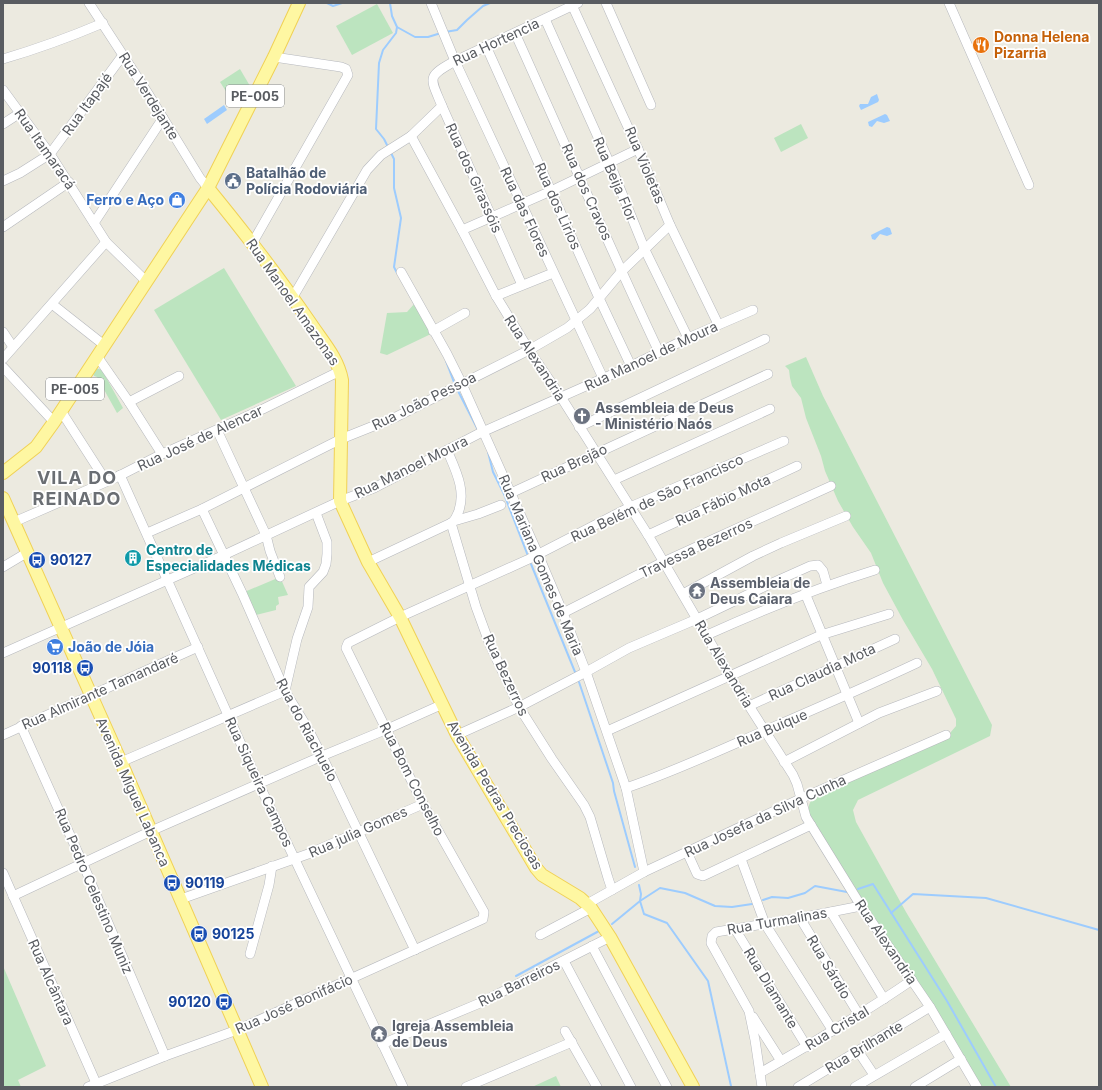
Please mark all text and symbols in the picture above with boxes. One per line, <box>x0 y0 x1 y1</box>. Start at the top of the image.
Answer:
street label: Rua Hortencia <box>450 14 542 69</box>
place label: Donna Helena Pizarria <box>994 28 1089 61</box>
restaurant icon: Donna Helena Pizarria <box>971 35 991 55</box>
street label: Rua Verdejante <box>116 49 183 143</box>
street label: Rua Itapajé <box>58 69 115 139</box>
road number: PE-005 <box>226 85 284 107</box>
street label: Rua Itamaracá <box>11 105 80 192</box>
street label: Rua dos Girassóis <box>443 120 506 235</box>
street label: Rua Violetas <box>622 124 669 206</box>
street label: Rua Beija Flor <box>590 134 641 224</box>
street label: Rua dos Cravos <box>559 141 616 243</box>
street label: Rua dos Lirios <box>532 160 585 252</box>
place label: Batalhão de Polícia Rodoviária <box>246 164 367 197</box>
street label: Rua das Flores <box>497 164 554 260</box>
public building icon: Batalhão de Polícia Rodoviária <box>223 171 243 191</box>
shop icon: Ferro e Aço <box>167 190 187 210</box>
place label: Ferro e Aço <box>86 191 164 208</box>
street label: Rua Manoel Amazonas <box>243 235 344 368</box>
street label: Rua Alexandria <box>501 312 570 404</box>
street label: Rua Manoel de Moura <box>582 317 720 394</box>
street label: Rua João Pessoa <box>369 368 479 433</box>
road number: PE-005 <box>46 378 104 400</box>
place label: Assembleia de Deus - Ministério Naós <box>595 399 734 432</box>
street label: Rua José de Alencar <box>134 401 265 474</box>
church icon: Assembleia de Deus - Ministério Naós <box>572 406 592 426</box>
street label: Rua Manoel Moura <box>351 432 470 501</box>
street label: Rua Brejão <box>538 440 610 485</box>
street label: Rua Belém de São Francisco <box>568 450 746 545</box>
district label: VILA DO REINADO <box>33 467 121 509</box>
street label: Rua Fábio Mota <box>673 470 773 529</box>
street label: Rua Mariana Gomes de Maria <box>496 472 587 658</box>
street label: Travessa Bezerros <box>637 514 755 581</box>
place label: Centro de Especialidades Médicas <box>146 541 311 574</box>
building icon: Centro de Especialidades Médicas <box>123 548 143 568</box>
bus stop icon: 90127 <box>27 550 47 570</box>
place label: 90127 <box>50 551 92 568</box>
place label: Assembleia de Deus Caiara <box>710 574 810 607</box>
temple icon: Assembleia de Deus Caiara <box>687 581 707 601</box>
street label: Rua Alexandria <box>692 617 757 711</box>
street label: Rua Bezerros <box>480 631 533 718</box>
supermarket icon: João de Jóia <box>45 637 65 657</box>
place label: João de Jóia <box>68 638 154 655</box>
street label: Rua Claudia Mota <box>766 639 878 704</box>
street label: Rua Almirante Tamandaré <box>19 648 181 733</box>
bus stop icon: 90118 <box>75 658 95 678</box>
place label: 90118 <box>32 659 72 676</box>
street label: Rua do Riachuelo <box>273 675 342 784</box>
street label: Rua Buique <box>734 705 810 750</box>
street label: Rua Siqueira Campos <box>222 714 297 850</box>
street label: Avenida Miguel Labanca <box>93 715 174 869</box>
street label: Avenida Pedras Preciosas <box>444 717 547 872</box>
street label: Rua Bom Conselho <box>376 719 448 838</box>
street label: Rua Josefa da Silva Cunha <box>681 771 848 861</box>
street label: Rua julia Gomes <box>306 802 410 861</box>
street label: Rua Pedro Celestino Muniz <box>52 805 137 976</box>
bus stop icon: 90119 <box>162 873 182 893</box>
place label: 90119 <box>185 874 225 891</box>
street label: Rua Alexandria <box>852 896 921 988</box>
street label: Rua Turmalinas <box>726 903 828 938</box>
bus stop icon: 90125 <box>189 924 209 944</box>
place label: 90125 <box>212 925 254 942</box>
street label: Rua Sárdio <box>804 932 855 1002</box>
street label: Rua Alcântara <box>25 936 78 1027</box>
street label: Rua Diamante <box>741 944 802 1031</box>
street label: Rua Barreiros <box>475 955 563 1010</box>
street label: Rua José Bonifácio <box>232 970 355 1037</box>
bus stop icon: 90120 <box>214 992 234 1012</box>
place label: 90120 <box>168 993 211 1010</box>
street label: Rua Cristal <box>802 1002 872 1053</box>
place label: Igreja Assembleia de Deus <box>392 1017 514 1050</box>
street label: Rua Brilhante <box>822 1017 906 1076</box>
temple icon: Igreja Assembleia de Deus <box>369 1024 389 1044</box>

